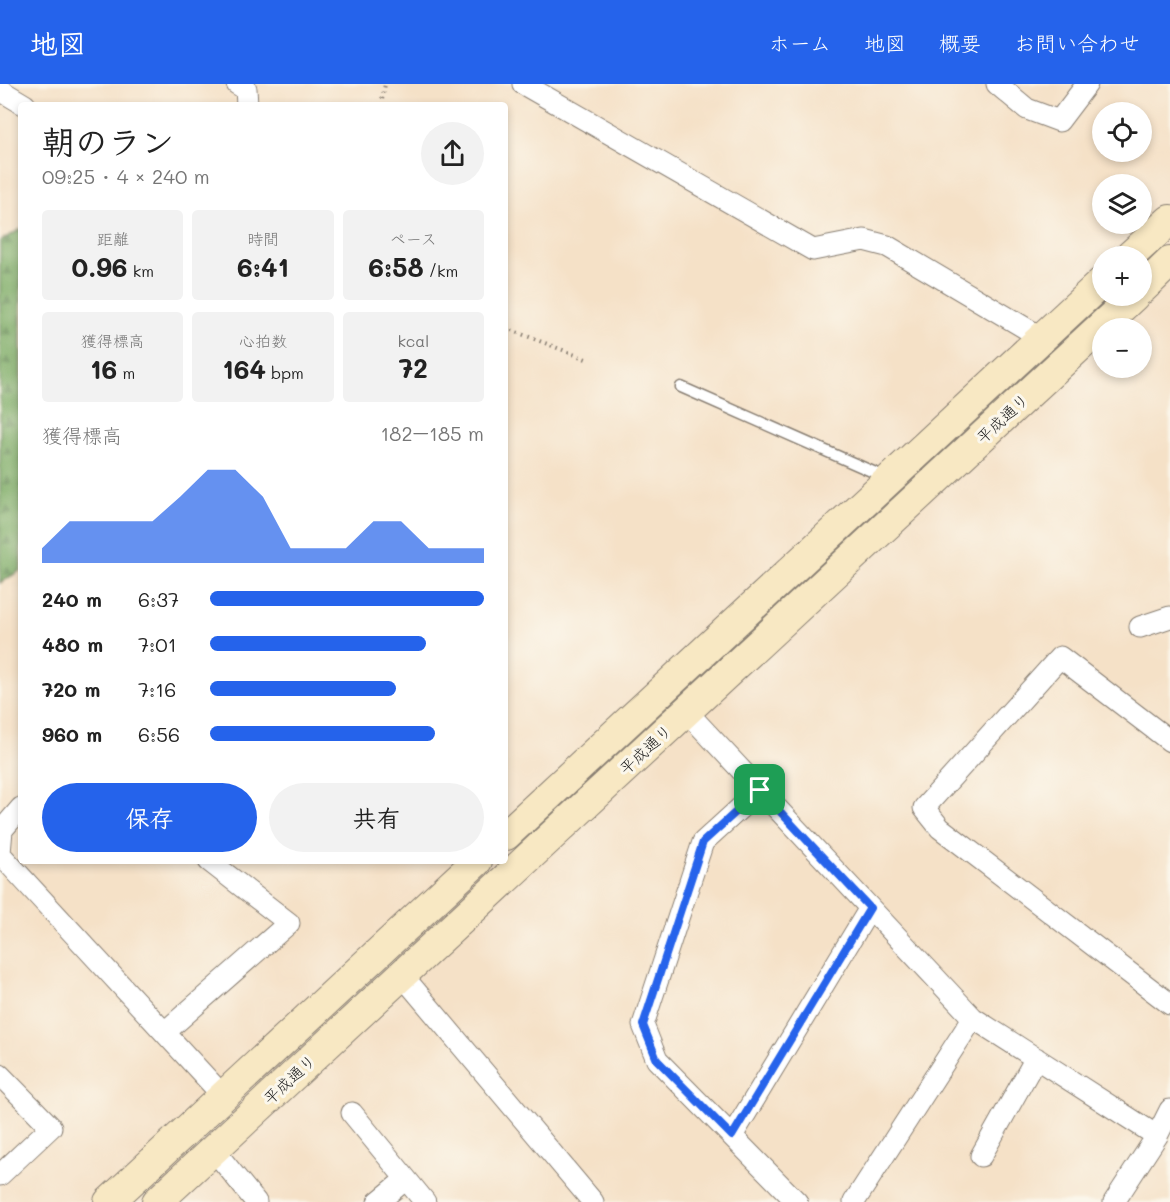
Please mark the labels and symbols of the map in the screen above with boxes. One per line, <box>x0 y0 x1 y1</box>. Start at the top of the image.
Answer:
street label: 平成通り <box>971 388 1033 448</box>
street label: 平成通り <box>614 719 676 779</box>
pin <box>734 764 785 815</box>
street label: 平成通り <box>258 1049 320 1109</box>

